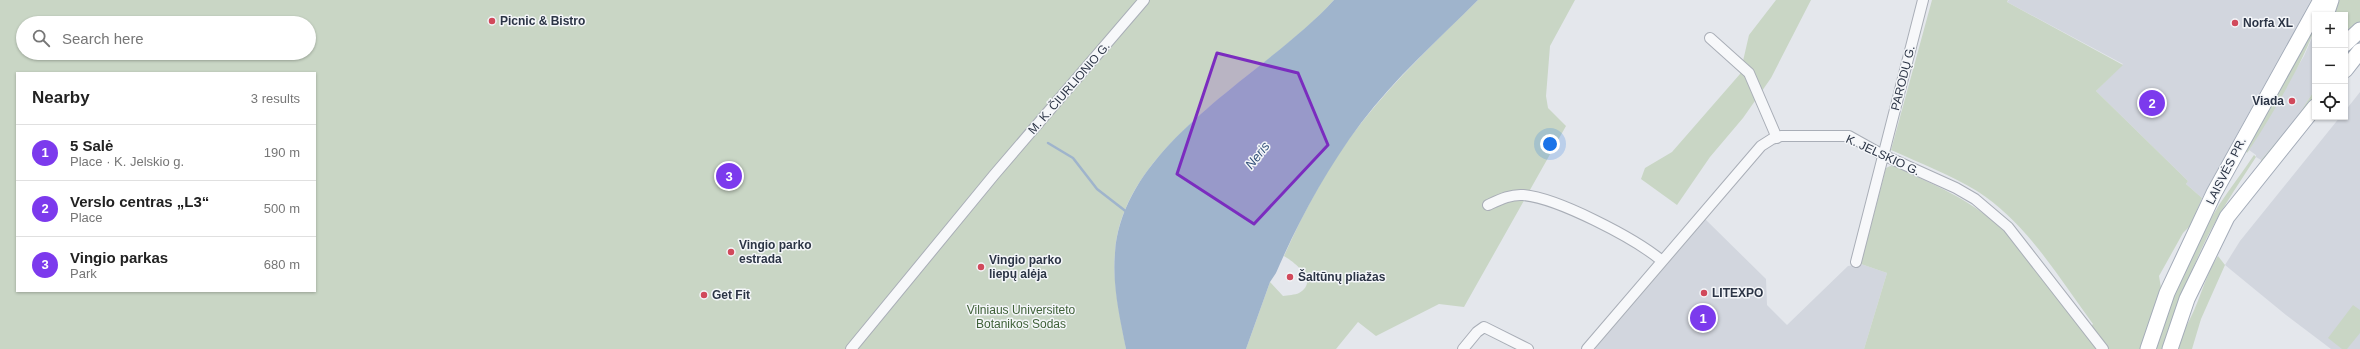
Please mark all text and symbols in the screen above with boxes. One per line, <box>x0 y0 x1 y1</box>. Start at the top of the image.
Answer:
map controls <box>2312 12 2348 120</box>
button: + <box>2312 12 2348 48</box>
place label: Picnic & Bistro <box>500 14 585 28</box>
search box <box>16 16 316 60</box>
marker: Picnic & Bistro <box>487 16 497 26</box>
place label: Norfa XL <box>2243 16 2293 30</box>
marker: Norfa XL <box>2230 18 2240 28</box>
icon: search <box>30 27 52 49</box>
text: Search here <box>62 30 144 47</box>
street label: M. K. ČIURLIONIO G. <box>1024 38 1113 137</box>
street label: PARODŲ G. <box>1888 44 1918 112</box>
button: − <box>2312 48 2348 84</box>
button: locate <box>2312 84 2348 120</box>
text: Nearby <box>32 88 90 107</box>
pin: 2 <box>2139 88 2165 118</box>
text: 3 results <box>251 91 300 106</box>
place label: Viada <box>2252 94 2284 108</box>
marker: Viada <box>2287 96 2297 106</box>
street label: K. JELSKIO G. <box>1844 132 1922 178</box>
your location <box>1540 134 1560 154</box>
street label: LAISVĖS PR. <box>2203 135 2249 207</box>
text: 5 Salė <box>70 137 113 154</box>
water label: Neris <box>1242 138 1273 172</box>
text: 1 <box>41 145 49 160</box>
text: 190 m <box>264 145 300 160</box>
text: Place · K. Jelskio g. <box>70 154 184 169</box>
pin: 3 <box>716 161 742 191</box>
text: Verslo centras „L3“ <box>70 193 209 210</box>
text: 2 <box>41 201 49 216</box>
text: 500 m <box>264 201 300 216</box>
text: Place <box>70 210 103 225</box>
place label: Vingio parko estrada <box>739 238 811 266</box>
marker: Vingio parko estrada <box>726 247 736 257</box>
text: Vingio parkas <box>70 249 168 266</box>
place label: Vingio parko liepų alėja <box>989 253 1061 281</box>
text: 3 <box>41 257 49 272</box>
text: 680 m <box>264 257 300 272</box>
marker: Vingio parko liepų alėja <box>976 262 986 272</box>
text: Park <box>70 266 97 281</box>
place label: Šaltūnų pliažas <box>1298 269 1386 284</box>
marker: Šaltūnų pliažas <box>1285 272 1295 282</box>
place label: LITEXPO <box>1712 286 1763 300</box>
place label: Get Fit <box>712 288 750 302</box>
marker: LITEXPO <box>1699 288 1709 298</box>
marker: Get Fit <box>699 290 709 300</box>
park label: Vilniaus Universiteto Botanikos Sodas <box>967 303 1076 331</box>
pin: 1 <box>1690 303 1716 333</box>

